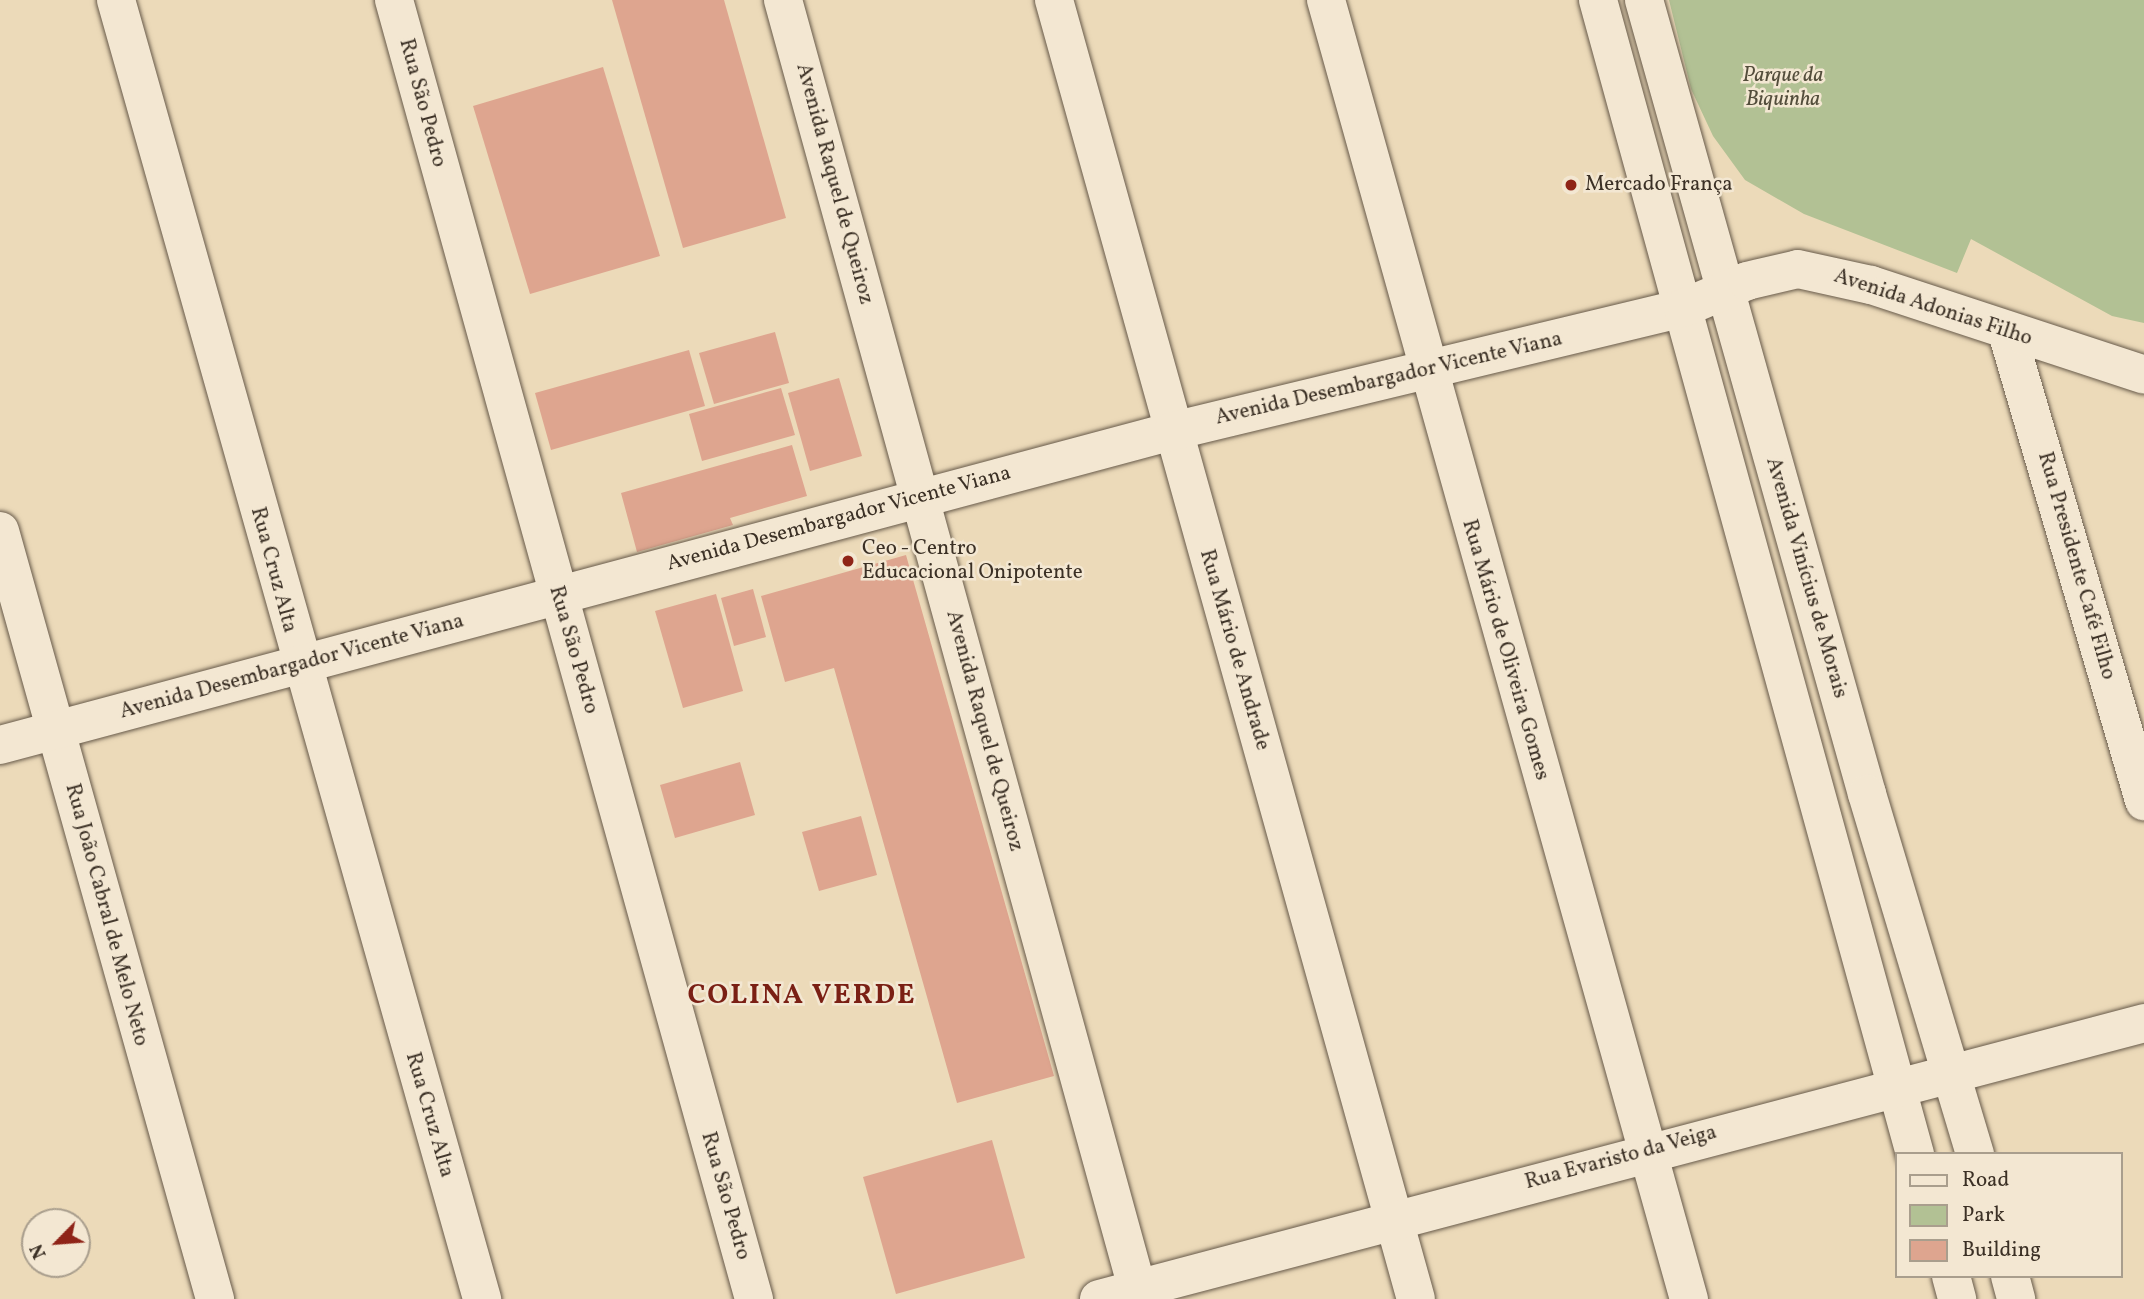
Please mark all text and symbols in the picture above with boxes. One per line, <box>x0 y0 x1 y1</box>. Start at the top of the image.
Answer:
street label: Rua São Pedro <box>393 36 451 170</box>
street label: Avenida Raquel de Queiroz <box>790 61 878 307</box>
park label: Parque da Biquinha <box>1743 63 1823 113</box>
place label: Mercado França <box>1585 172 1733 198</box>
marker: Mercado França <box>1563 177 1579 193</box>
street label: Avenida Adonias Filho <box>1831 264 2035 352</box>
street label: Avenida Desembargador Vicente Viana <box>1212 327 1566 431</box>
street label: Rua Presidente Café Filho <box>2031 449 2121 683</box>
street label: Avenida Vinícius de Morais <box>1759 454 1853 702</box>
street label: Avenida Desembargador Vicente Viana <box>664 461 1014 577</box>
street label: Rua Cruz Alta <box>244 505 302 635</box>
street label: Rua Mário de Oliveira Gomes <box>1456 517 1554 783</box>
place label: Ceo - Centro Educacional Onipotente <box>862 536 1083 586</box>
street label: Rua Mário de Andrade <box>1193 547 1275 753</box>
marker: Ceo - Centro Educacional Onipotente <box>840 553 856 569</box>
street label: Rua São Pedro <box>543 583 603 717</box>
street label: Avenida Raquel de Queiroz <box>940 608 1028 854</box>
street label: Avenida Desembargador Vicente Viana <box>117 609 467 725</box>
street label: Rua João Cabral de Melo Neto <box>59 781 153 1049</box>
district label: COLINA VERDE <box>689 979 915 1013</box>
street label: Rua Cruz Alta <box>399 1050 459 1180</box>
street label: Rua Evaristo da Veiga <box>1522 1120 1720 1196</box>
street label: Rua São Pedro <box>695 1129 755 1263</box>
legend <box>1896 1152 2123 1278</box>
text: Road <box>1962 1166 2009 1195</box>
text: Park <box>1962 1201 2005 1230</box>
north arrow <box>21 1208 91 1278</box>
text: Building <box>1962 1236 2041 1265</box>
text: N <box>24 1239 53 1263</box>

